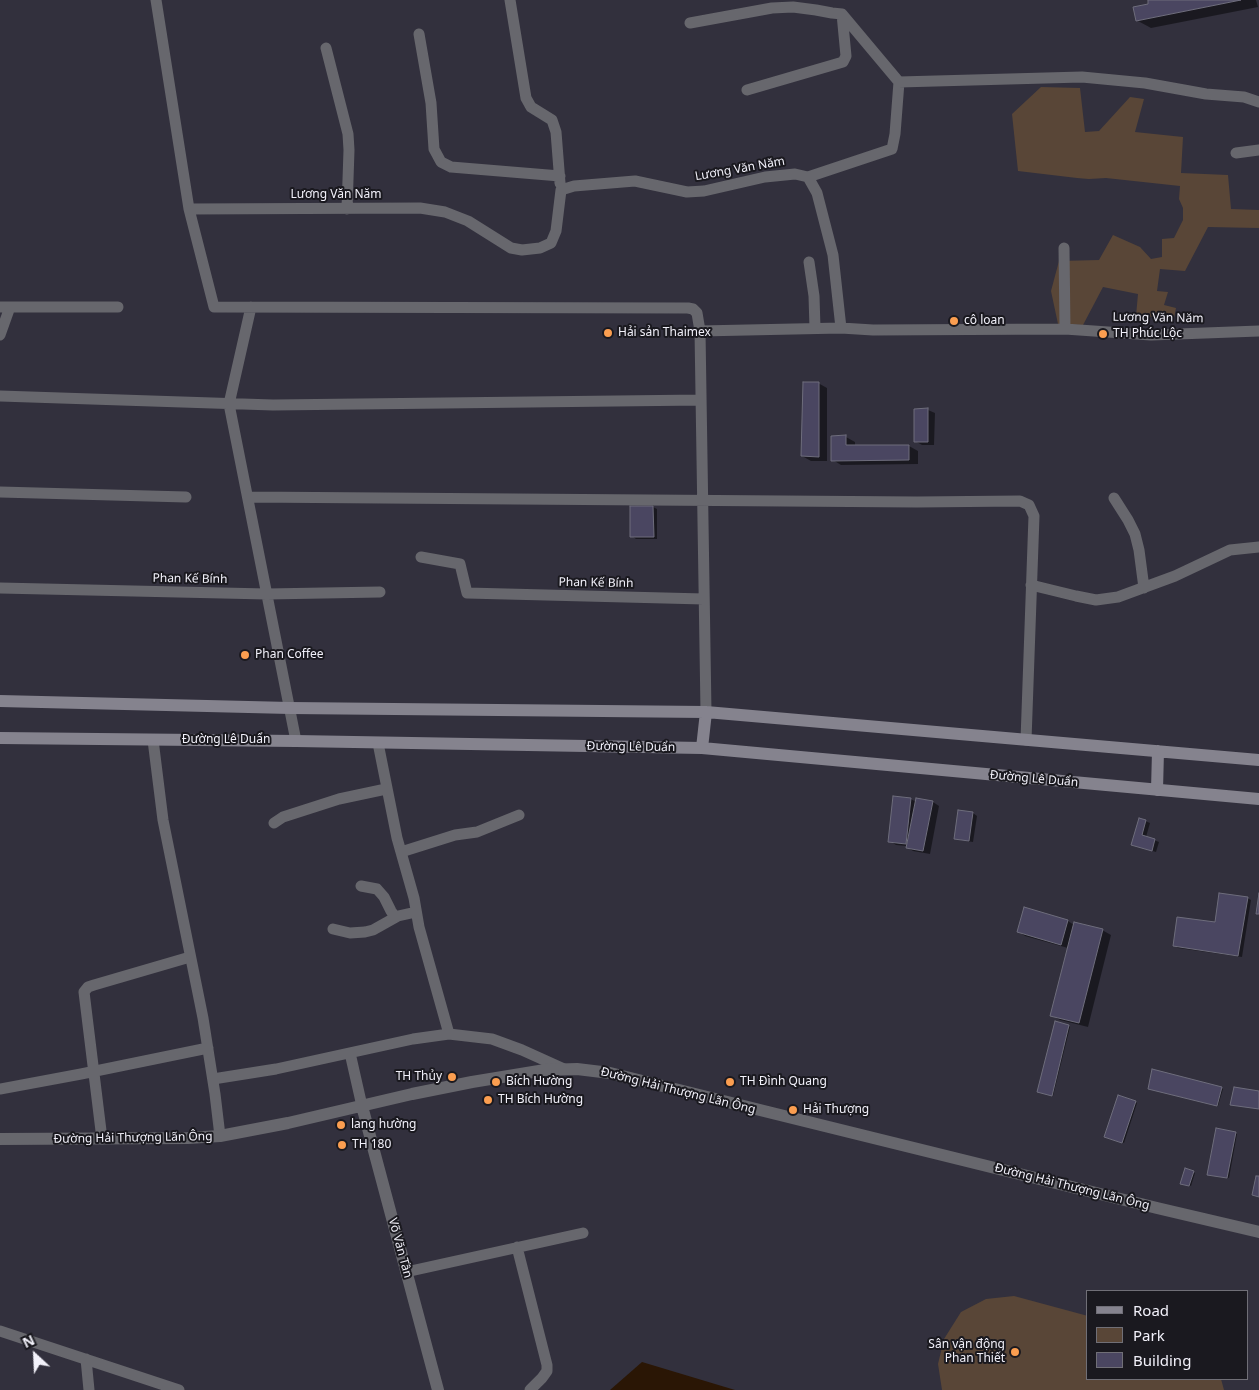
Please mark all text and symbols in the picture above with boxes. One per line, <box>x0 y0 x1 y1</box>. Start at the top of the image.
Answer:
street label: Lương Văn Năm <box>694 154 786 184</box>
street label: Lương Văn Năm <box>291 188 381 202</box>
street label: Lương Văn Năm <box>1112 310 1204 326</box>
place label: cô loan <box>964 314 1005 328</box>
marker: cô loan <box>948 315 960 327</box>
place label: Hải sản Thaimex <box>618 326 711 340</box>
marker: Hải sản Thaimex <box>602 327 614 339</box>
place label: TH Phúc Lộc <box>1113 327 1182 341</box>
marker: TH Phúc Lộc <box>1097 328 1109 340</box>
street label: Phan Kế Bính <box>152 571 228 587</box>
street label: Phan Kế Bính <box>558 575 634 591</box>
place label: Phan Coffee <box>255 648 324 662</box>
marker: Phan Coffee <box>239 649 251 661</box>
street label: Đường Lê Duẩn <box>182 733 270 747</box>
street label: Đường Lê Duẩn <box>587 739 675 755</box>
street label: Đường Lê Duẩn <box>989 768 1079 790</box>
street label: Đường Hải Thượng Lãn Ông <box>599 1065 757 1117</box>
place label: TH Thủy <box>396 1070 442 1084</box>
marker: TH Thủy <box>446 1071 458 1083</box>
place label: Bích Hường <box>506 1075 572 1089</box>
place label: TH Đình Quang <box>740 1075 827 1089</box>
marker: Bích Hường <box>490 1076 502 1088</box>
marker: TH Đình Quang <box>724 1076 736 1088</box>
place label: TH Bích Hường <box>498 1093 583 1107</box>
marker: TH Bích Hường <box>482 1094 494 1106</box>
place label: Hải Thượng <box>803 1103 869 1117</box>
marker: Hải Thượng <box>787 1104 799 1116</box>
place label: lang hường <box>351 1118 416 1132</box>
marker: lang hường <box>335 1119 347 1131</box>
street label: Đường Hải Thượng Lãn Ông <box>53 1129 213 1147</box>
place label: TH 180 <box>352 1138 391 1152</box>
marker: TH 180 <box>336 1139 348 1151</box>
street label: Đường Hải Thượng Lãn Ông <box>993 1161 1151 1213</box>
street label: Võ Văn Tần <box>385 1216 415 1280</box>
legend <box>1086 1290 1249 1380</box>
text: Road <box>1133 1300 1169 1320</box>
text: Park <box>1133 1325 1165 1345</box>
north arrow <box>10 1330 60 1380</box>
text: N <box>19 1330 38 1352</box>
place label: Sân vận động Phan Thiết <box>928 1338 1005 1366</box>
marker: Sân vận động Phan Thiết <box>1009 1346 1021 1358</box>
text: Building <box>1133 1350 1191 1370</box>

